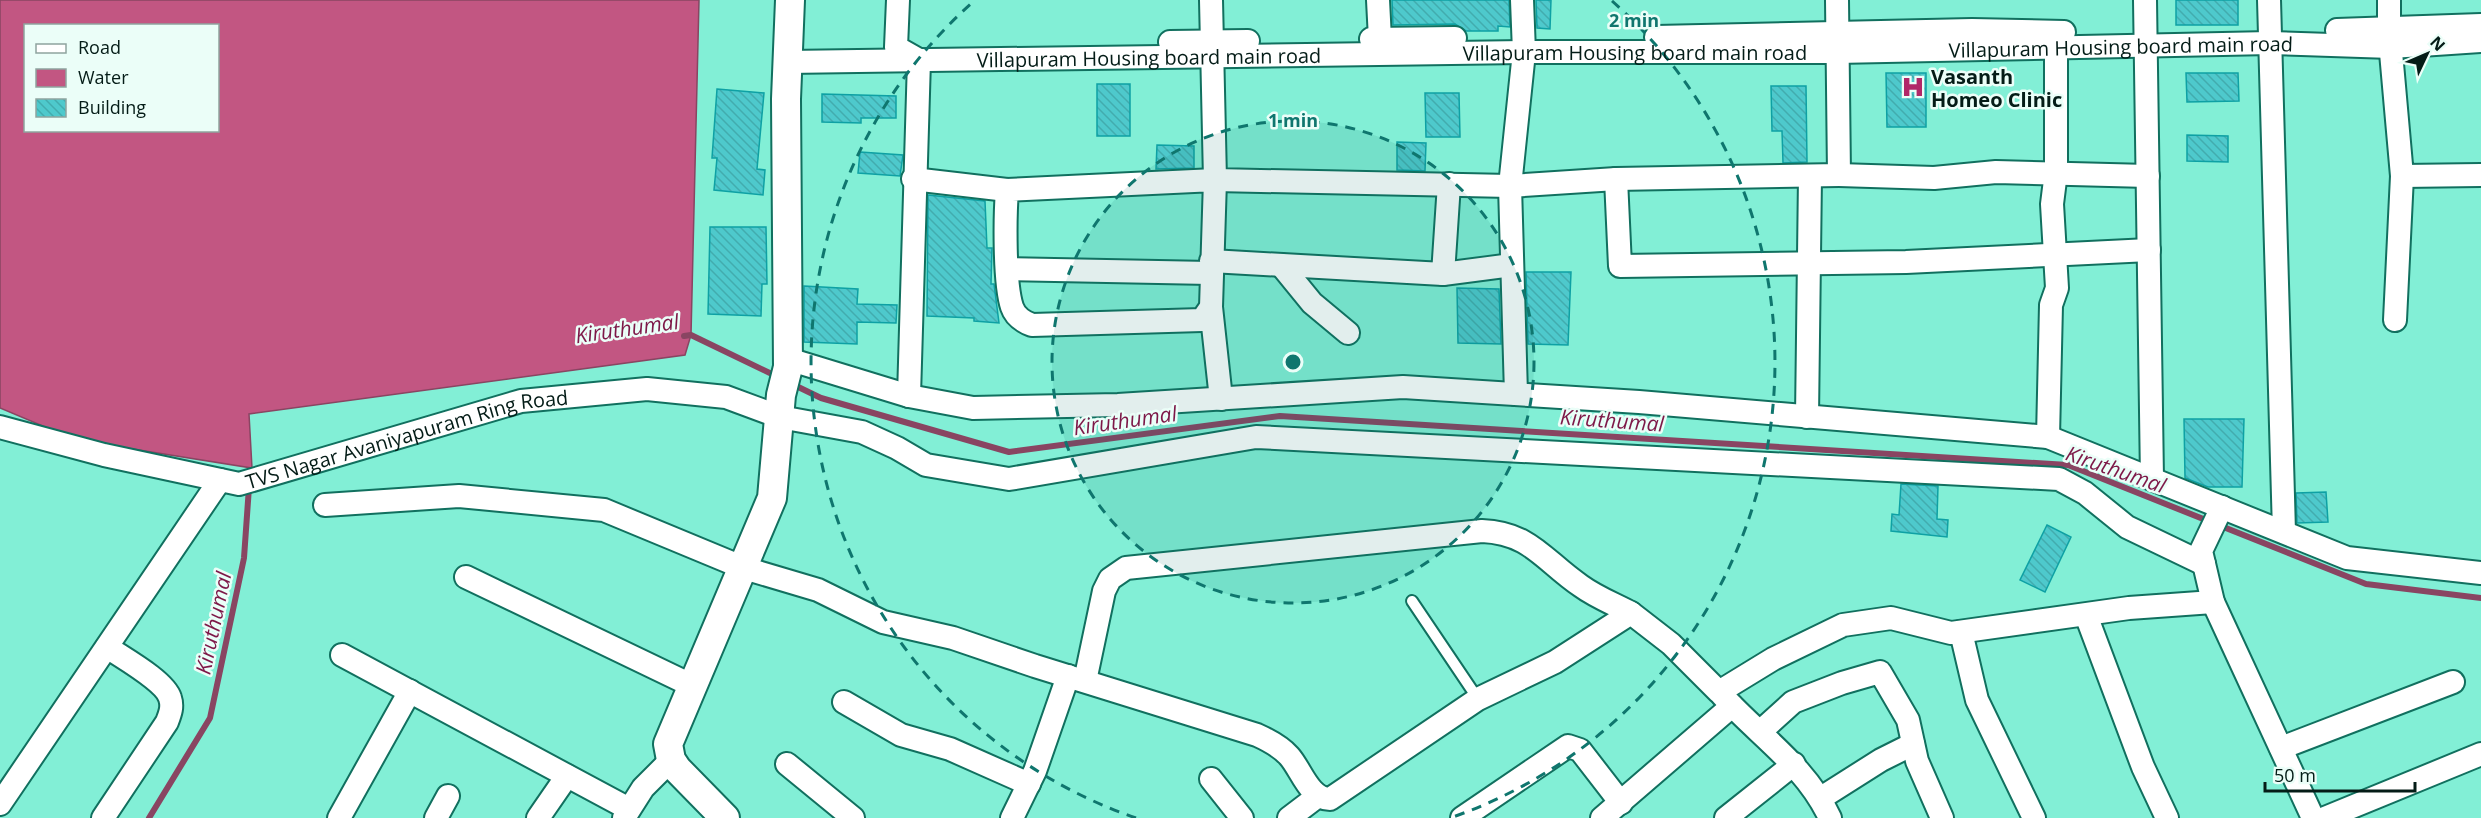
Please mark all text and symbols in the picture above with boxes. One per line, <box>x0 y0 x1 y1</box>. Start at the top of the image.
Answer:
text: 2 min <box>1609 8 1659 32</box>
legend <box>24 24 219 132</box>
north arrow <box>2397 24 2457 84</box>
street label: Villapuram Housing board main road <box>1948 29 2294 63</box>
text: N <box>2425 31 2450 56</box>
text: Road <box>78 35 121 59</box>
street label: Villapuram Housing board main road <box>1462 38 1807 66</box>
street label: Villapuram Housing board main road <box>977 41 1321 73</box>
place label: Vasanth Homeo Clinic <box>1931 63 2062 113</box>
text: Water <box>78 65 129 89</box>
hospital icon: Vasanth Homeo Clinic <box>1900 74 1926 100</box>
text: Building <box>78 95 146 119</box>
text: 1 min <box>1268 108 1318 132</box>
water label: Kiruthumal <box>574 307 681 349</box>
centre of rings <box>1283 352 1303 372</box>
street label: TVS Nagar Avaniyapuram Ring Road <box>242 383 569 495</box>
water label: Kiruthumal <box>1072 399 1179 441</box>
water label: Kiruthumal <box>1559 402 1666 438</box>
water label: Kiruthumal <box>2062 439 2170 499</box>
water label: Kiruthumal <box>188 569 238 677</box>
scale bar <box>2265 755 2415 793</box>
text: 50 m <box>2274 763 2316 787</box>

